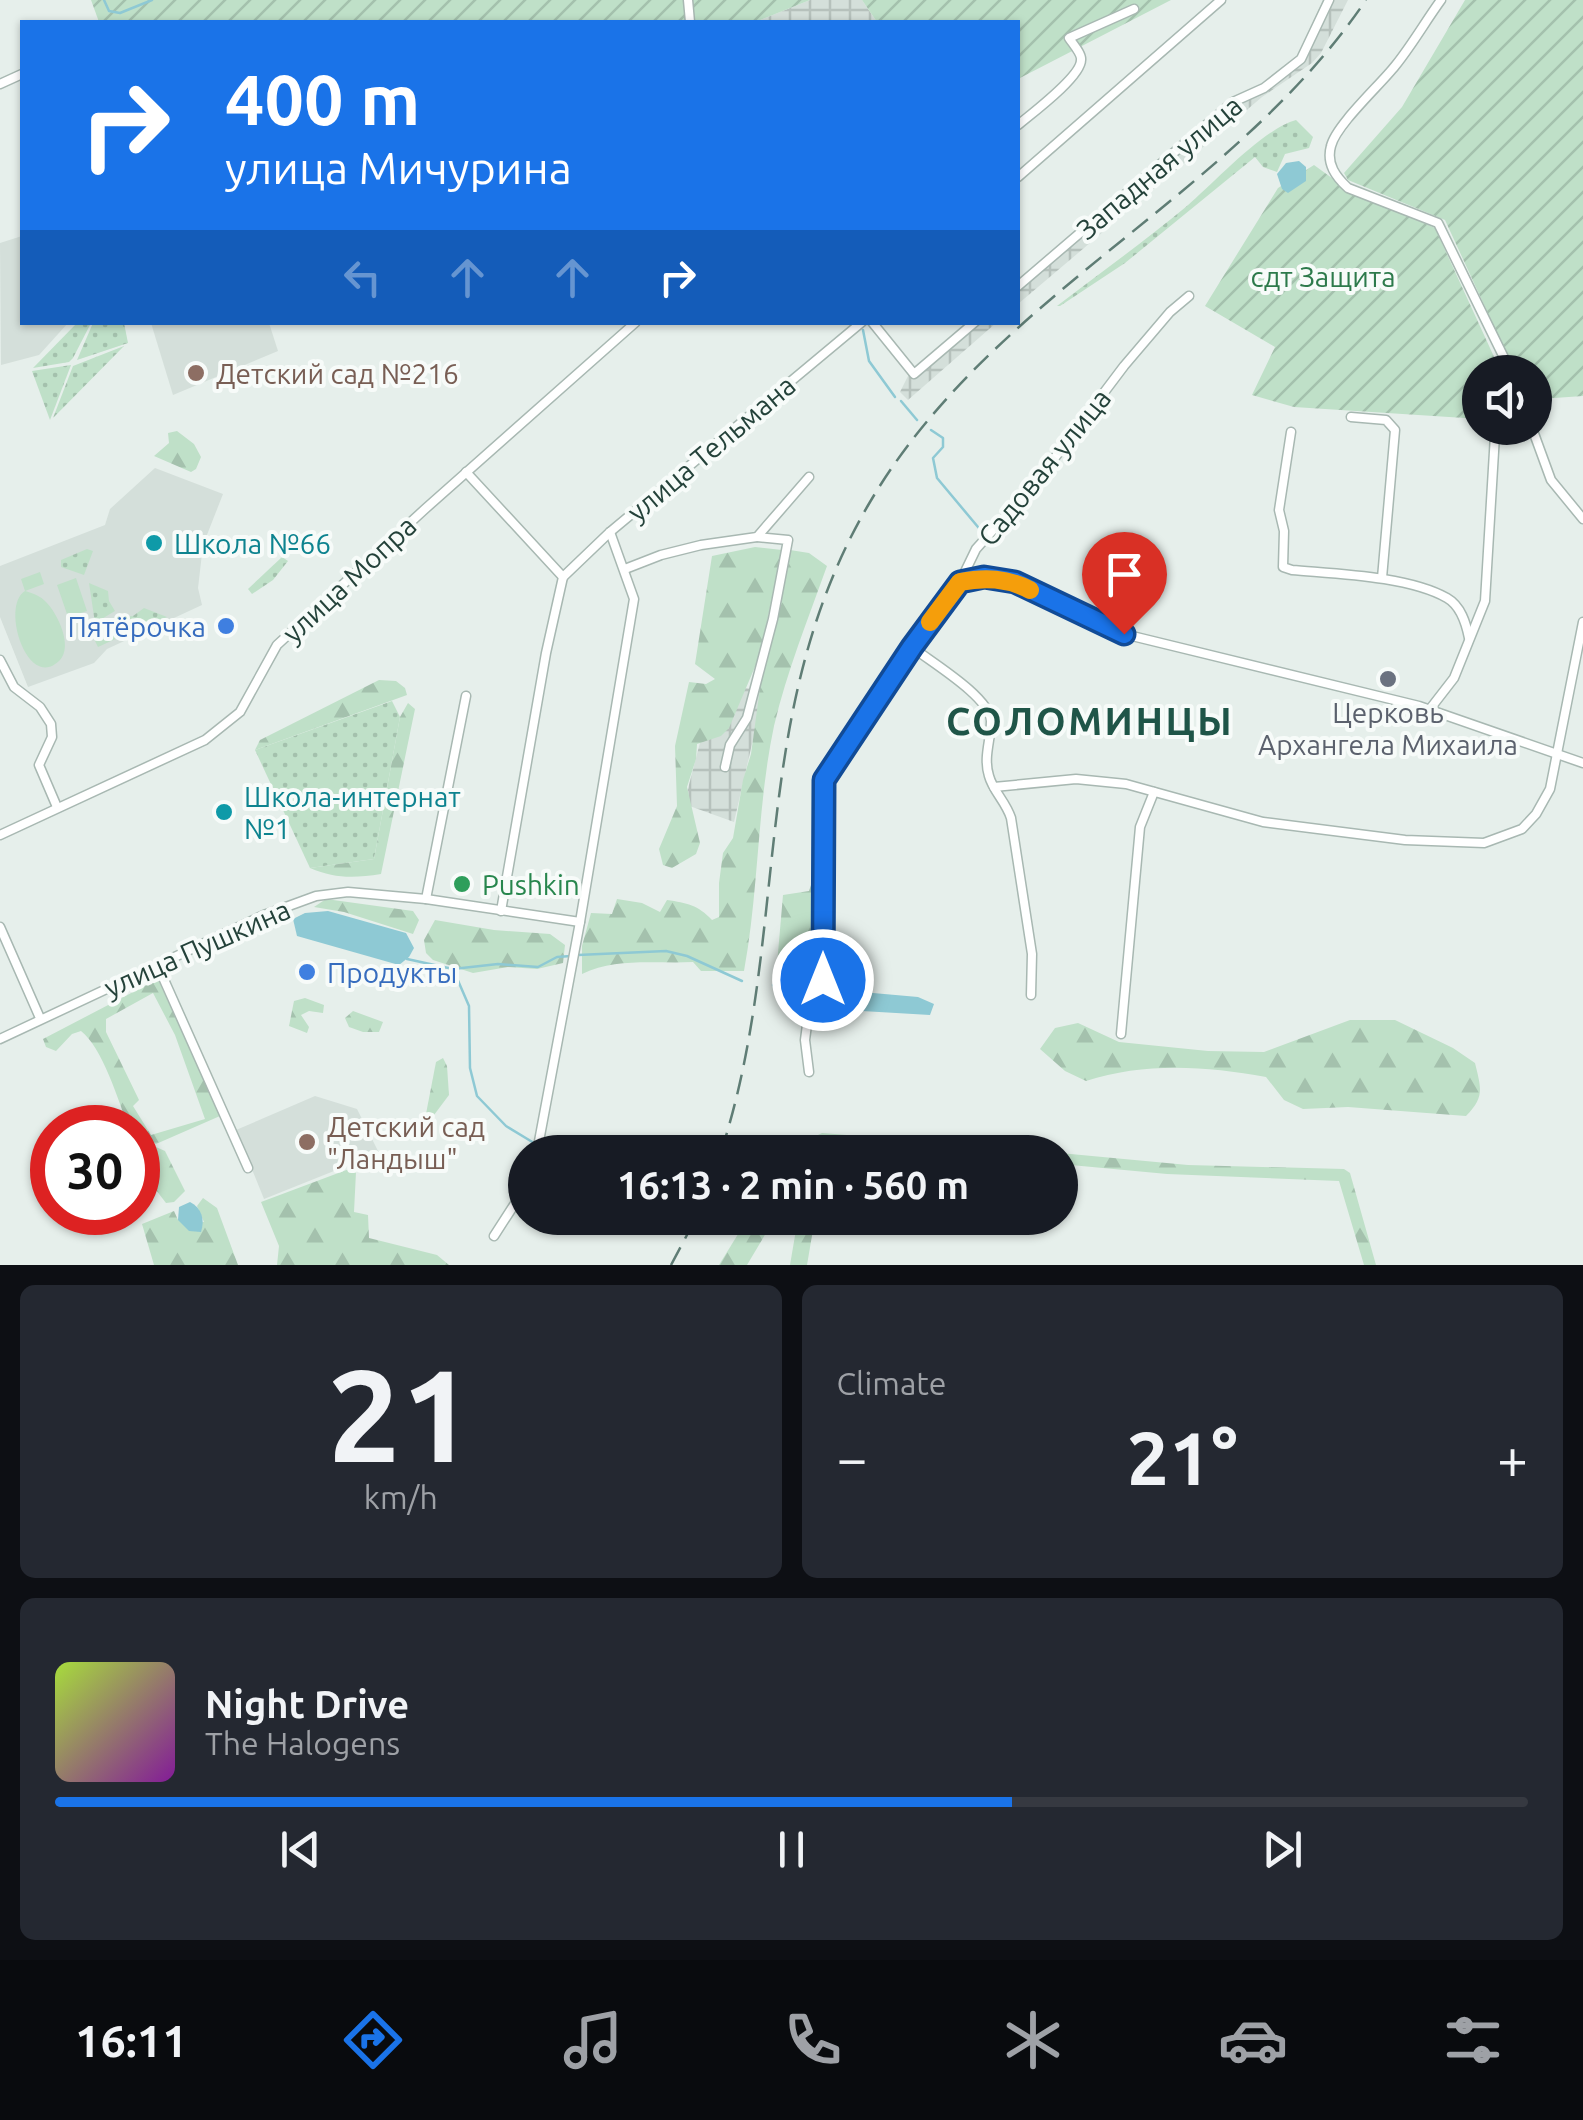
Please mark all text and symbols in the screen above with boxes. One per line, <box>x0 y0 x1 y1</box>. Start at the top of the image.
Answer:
icon: right <box>60 60 190 190</box>
text: 400 m <box>225 60 420 138</box>
street label: Западная улица <box>1070 89 1248 245</box>
text: улица Мичурина <box>225 142 572 193</box>
icon: left <box>335 250 390 305</box>
icon: ahead <box>440 250 495 305</box>
icon: ahead <box>545 250 600 305</box>
icon: right <box>650 250 705 305</box>
park label: сдт Защита <box>1250 261 1396 292</box>
map controls <box>1462 355 1552 445</box>
button: sound <box>1462 355 1552 445</box>
place label: Детский сад №216 <box>216 358 459 389</box>
marker: Детский сад №216 <box>185 362 207 384</box>
street label: улица Тельмана <box>621 369 801 527</box>
street label: Садовая улица <box>971 383 1117 551</box>
street label: улица Мопра <box>276 509 422 649</box>
place label: Школа №66 <box>174 528 331 559</box>
marker: Школа №66 <box>143 532 165 554</box>
pin <box>1082 532 1167 635</box>
icon: arrive <box>1097 547 1152 602</box>
place label: Пятёрочка <box>68 611 206 642</box>
marker: Пятёрочка <box>215 615 237 637</box>
marker: Церковь Архангела Михаила <box>1377 668 1399 690</box>
place label: Церковь Архангела Михаила <box>1258 697 1518 760</box>
district label: СОЛОМИНЦЫ <box>946 700 1234 742</box>
place label: Школа-интернат №1 <box>244 781 461 844</box>
marker: Школа-интернат №1 <box>213 801 235 823</box>
place label: Pushkin <box>482 869 580 900</box>
marker: Pushkin <box>451 873 473 895</box>
street label: улица Пушкина <box>99 893 295 1003</box>
position arrow <box>771 928 875 1032</box>
place label: Продукты <box>327 957 457 988</box>
marker: Продукты <box>296 961 318 983</box>
speed limit sign: 30 <box>30 1105 160 1235</box>
place label: Детский сад "Ландыш" <box>327 1111 485 1174</box>
marker: Детский сад "Ландыш" <box>296 1131 318 1153</box>
text: 16:13 · 2 min · 560 m <box>617 1164 969 1206</box>
text: 21 <box>327 1341 474 1487</box>
text: Climate <box>837 1365 947 1401</box>
text: 21° <box>1127 1415 1238 1499</box>
text: − <box>837 1427 868 1488</box>
text: + <box>1497 1427 1528 1488</box>
text: km/h <box>364 1479 438 1515</box>
text: Night Drive <box>205 1683 409 1725</box>
text: The Halogens <box>205 1725 400 1761</box>
icon: previous <box>273 1822 328 1877</box>
icon: pause <box>764 1822 819 1877</box>
icon: next <box>1255 1822 1310 1877</box>
icon: directions <box>338 2005 408 2075</box>
icon: music <box>558 2005 628 2075</box>
icon: phone <box>778 2005 848 2075</box>
icon: climate <box>998 2005 1068 2075</box>
icon: car <box>1218 2005 1288 2075</box>
icon: filters <box>1438 2005 1508 2075</box>
text: 16:11 <box>75 2015 188 2066</box>

